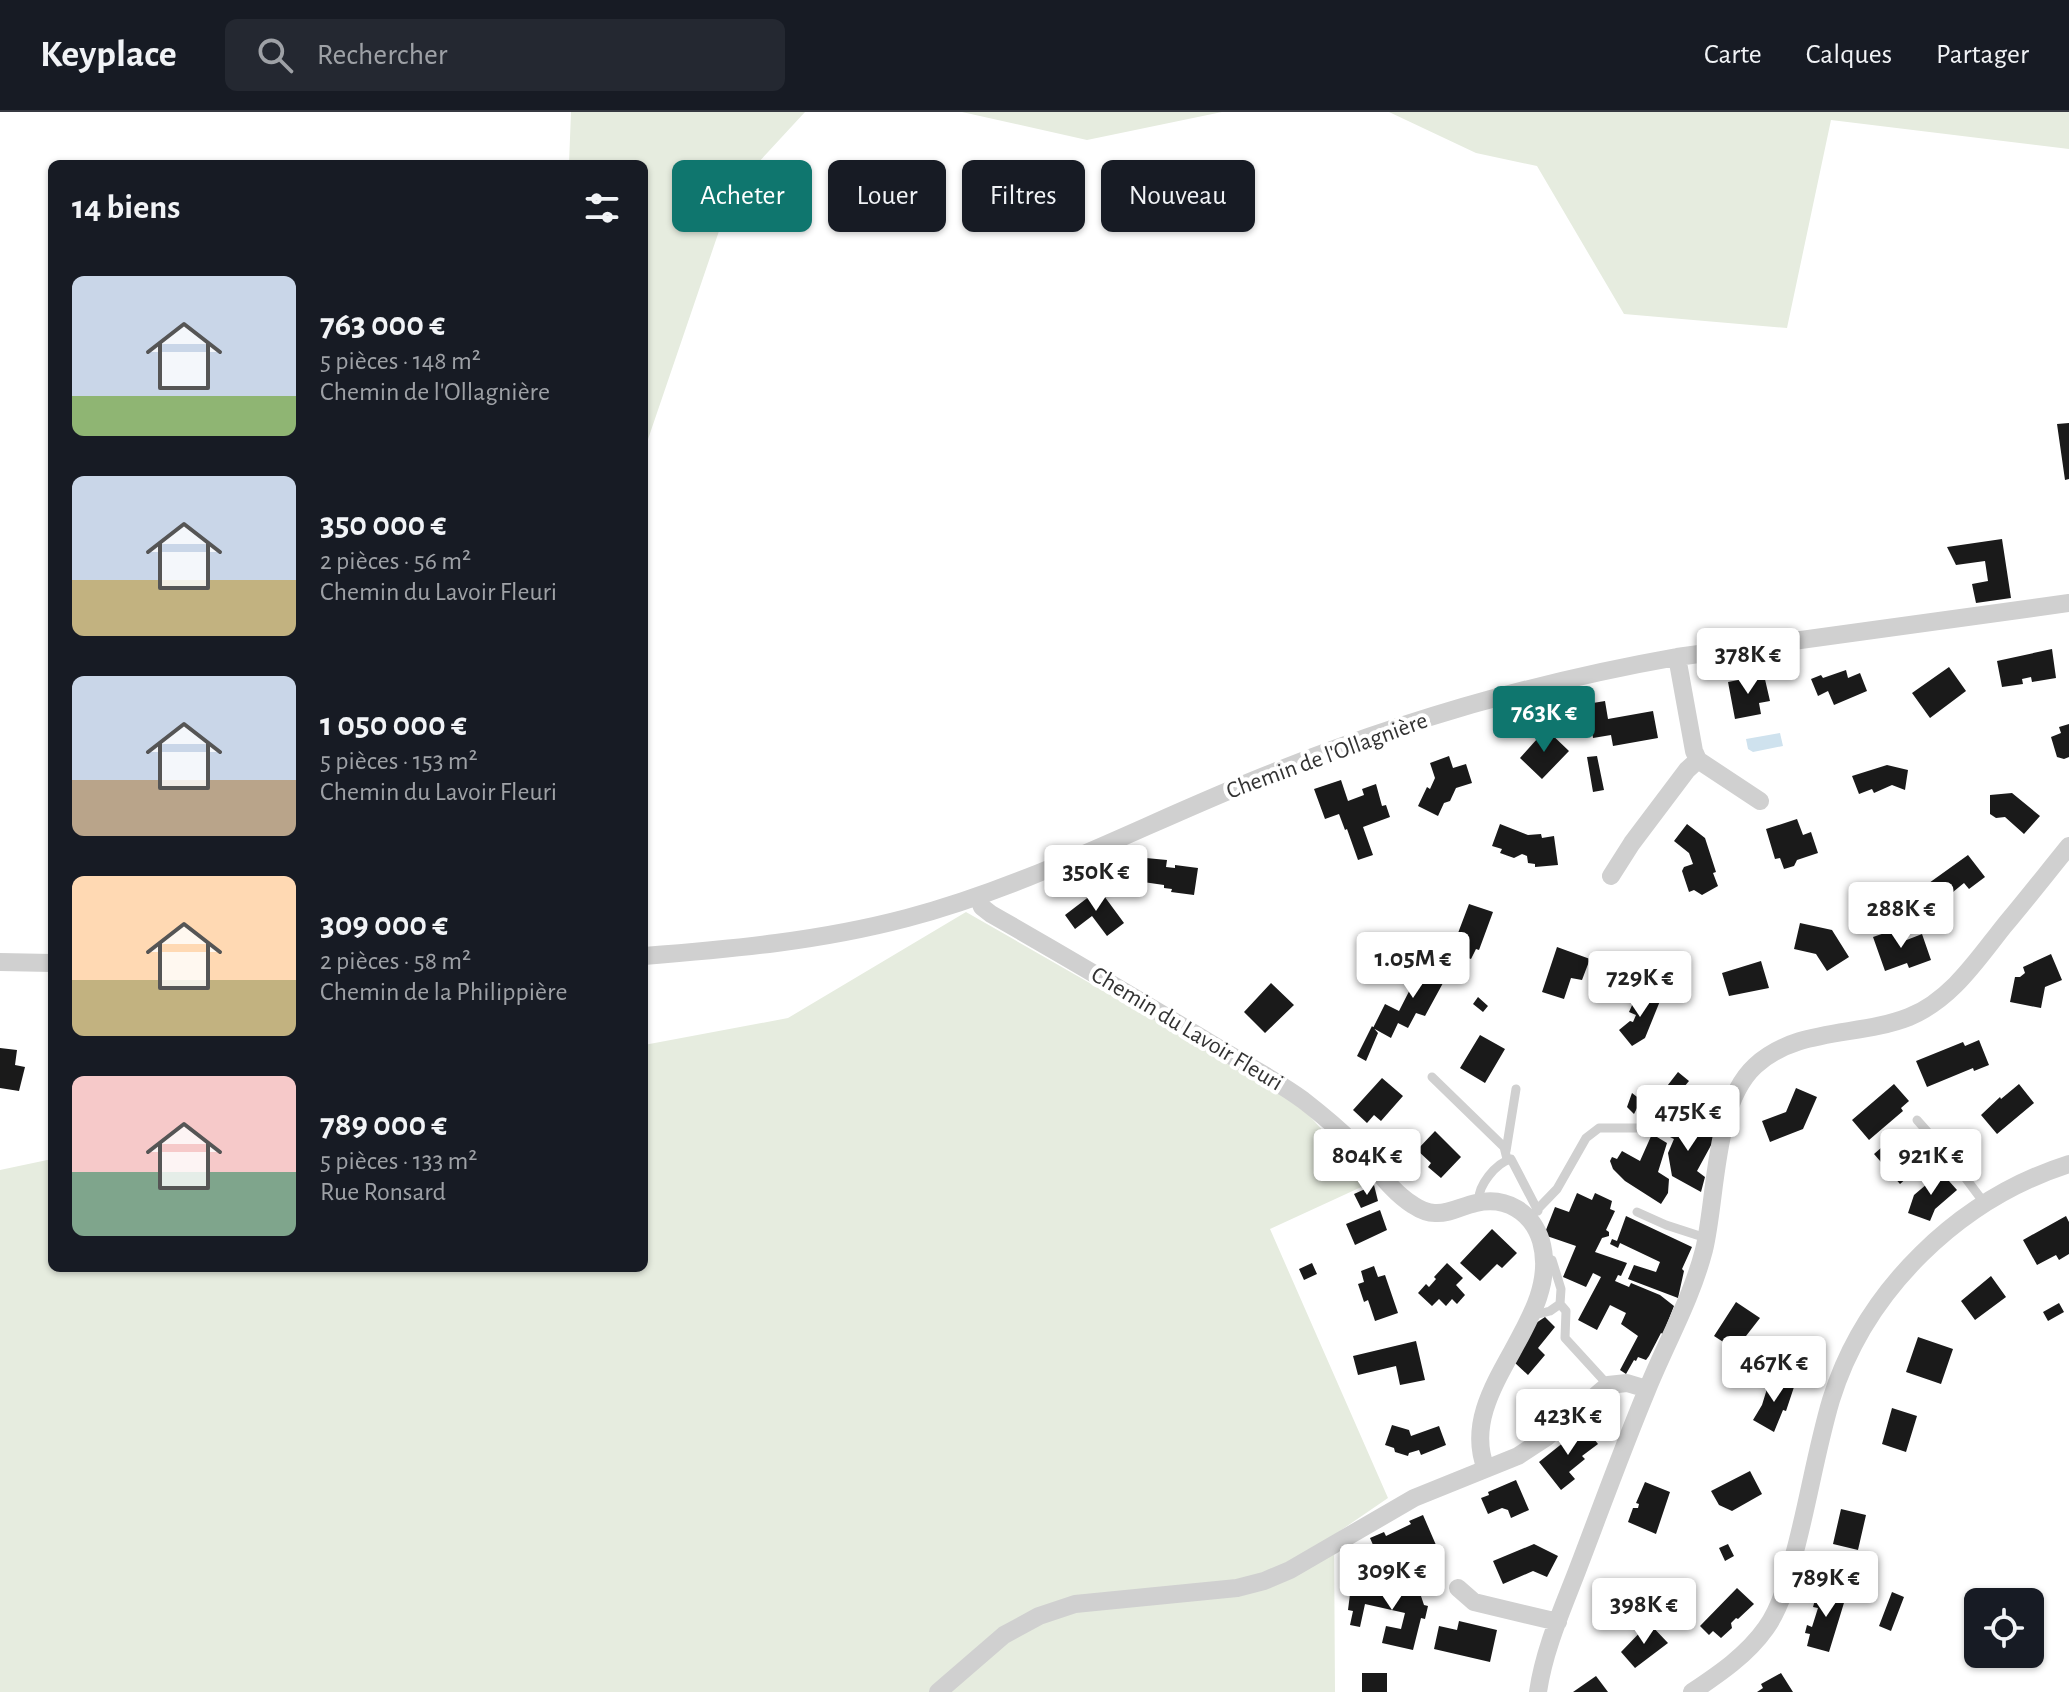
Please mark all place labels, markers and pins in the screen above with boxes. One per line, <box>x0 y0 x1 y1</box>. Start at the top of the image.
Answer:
pin: 378K € <box>1683 628 1813 696</box>
pin: 763K € <box>1479 686 1609 754</box>
pin: 350K € <box>1031 845 1161 913</box>
pin: 288K € <box>1836 882 1966 950</box>
pin: 1.05M € <box>1339 932 1487 1000</box>
pin: 729K € <box>1575 951 1705 1019</box>
pin: 475K € <box>1623 1085 1753 1153</box>
pin: 804K € <box>1302 1129 1432 1197</box>
pin: 921K € <box>1866 1129 1996 1197</box>
pin: 467K € <box>1709 1336 1839 1404</box>
pin: 423K € <box>1503 1389 1633 1457</box>
pin: 309K € <box>1327 1544 1457 1612</box>
pin: 789K € <box>1761 1551 1891 1619</box>
pin: 398K € <box>1579 1578 1709 1646</box>

